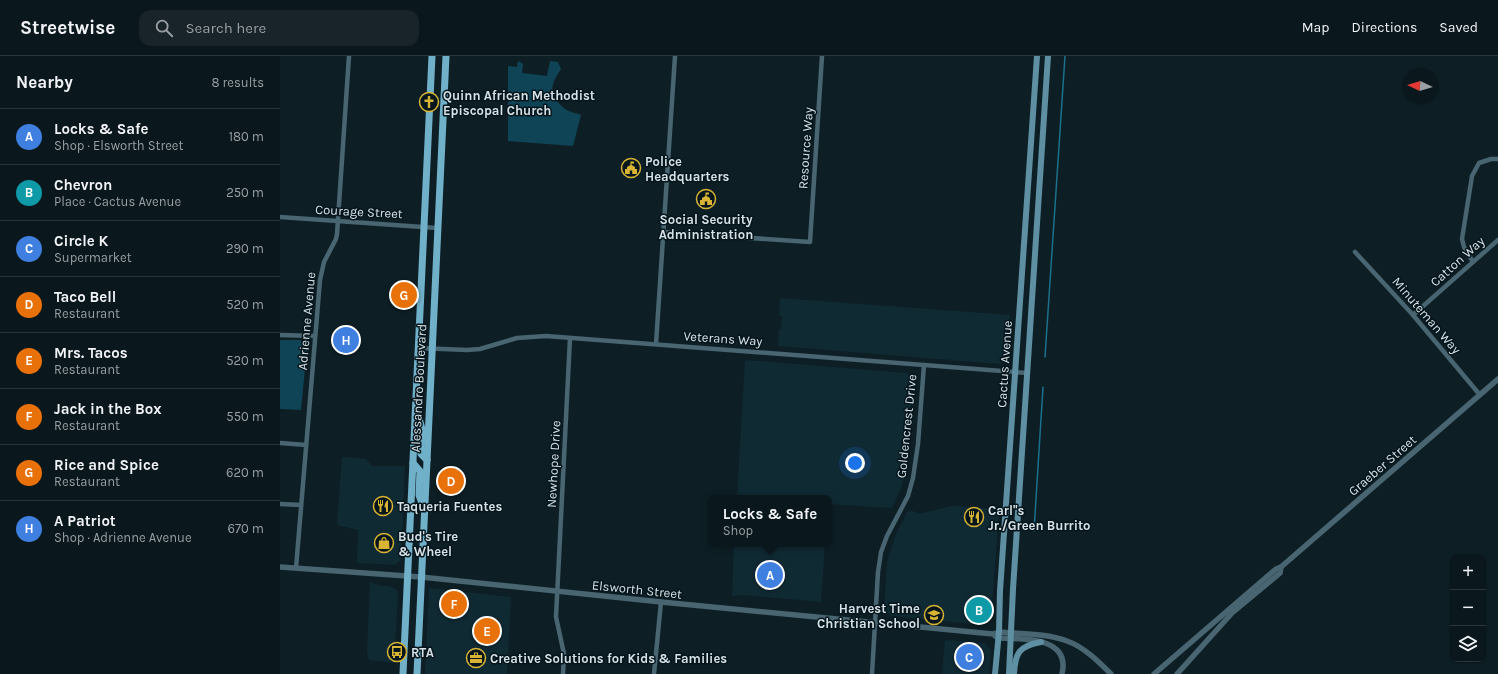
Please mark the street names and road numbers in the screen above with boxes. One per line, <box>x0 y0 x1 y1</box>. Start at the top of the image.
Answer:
street label: Resource Way <box>795 107 816 189</box>
street label: Courage Street <box>315 202 403 221</box>
street label: Catton Way <box>1427 233 1487 289</box>
street label: Adrienne Avenue <box>295 271 318 371</box>
street label: Minuteman Way <box>1389 274 1464 357</box>
street label: Cactus Avenue <box>994 320 1015 408</box>
street label: Alessandro Boulevard <box>408 323 429 453</box>
street label: Veterans Way <box>683 328 763 349</box>
street label: Goldencrest Drive <box>894 373 919 479</box>
street label: Newhope Drive <box>544 420 563 508</box>
street label: Graeber Street <box>1345 432 1419 499</box>
street label: Elsworth Street <box>591 577 683 602</box>

